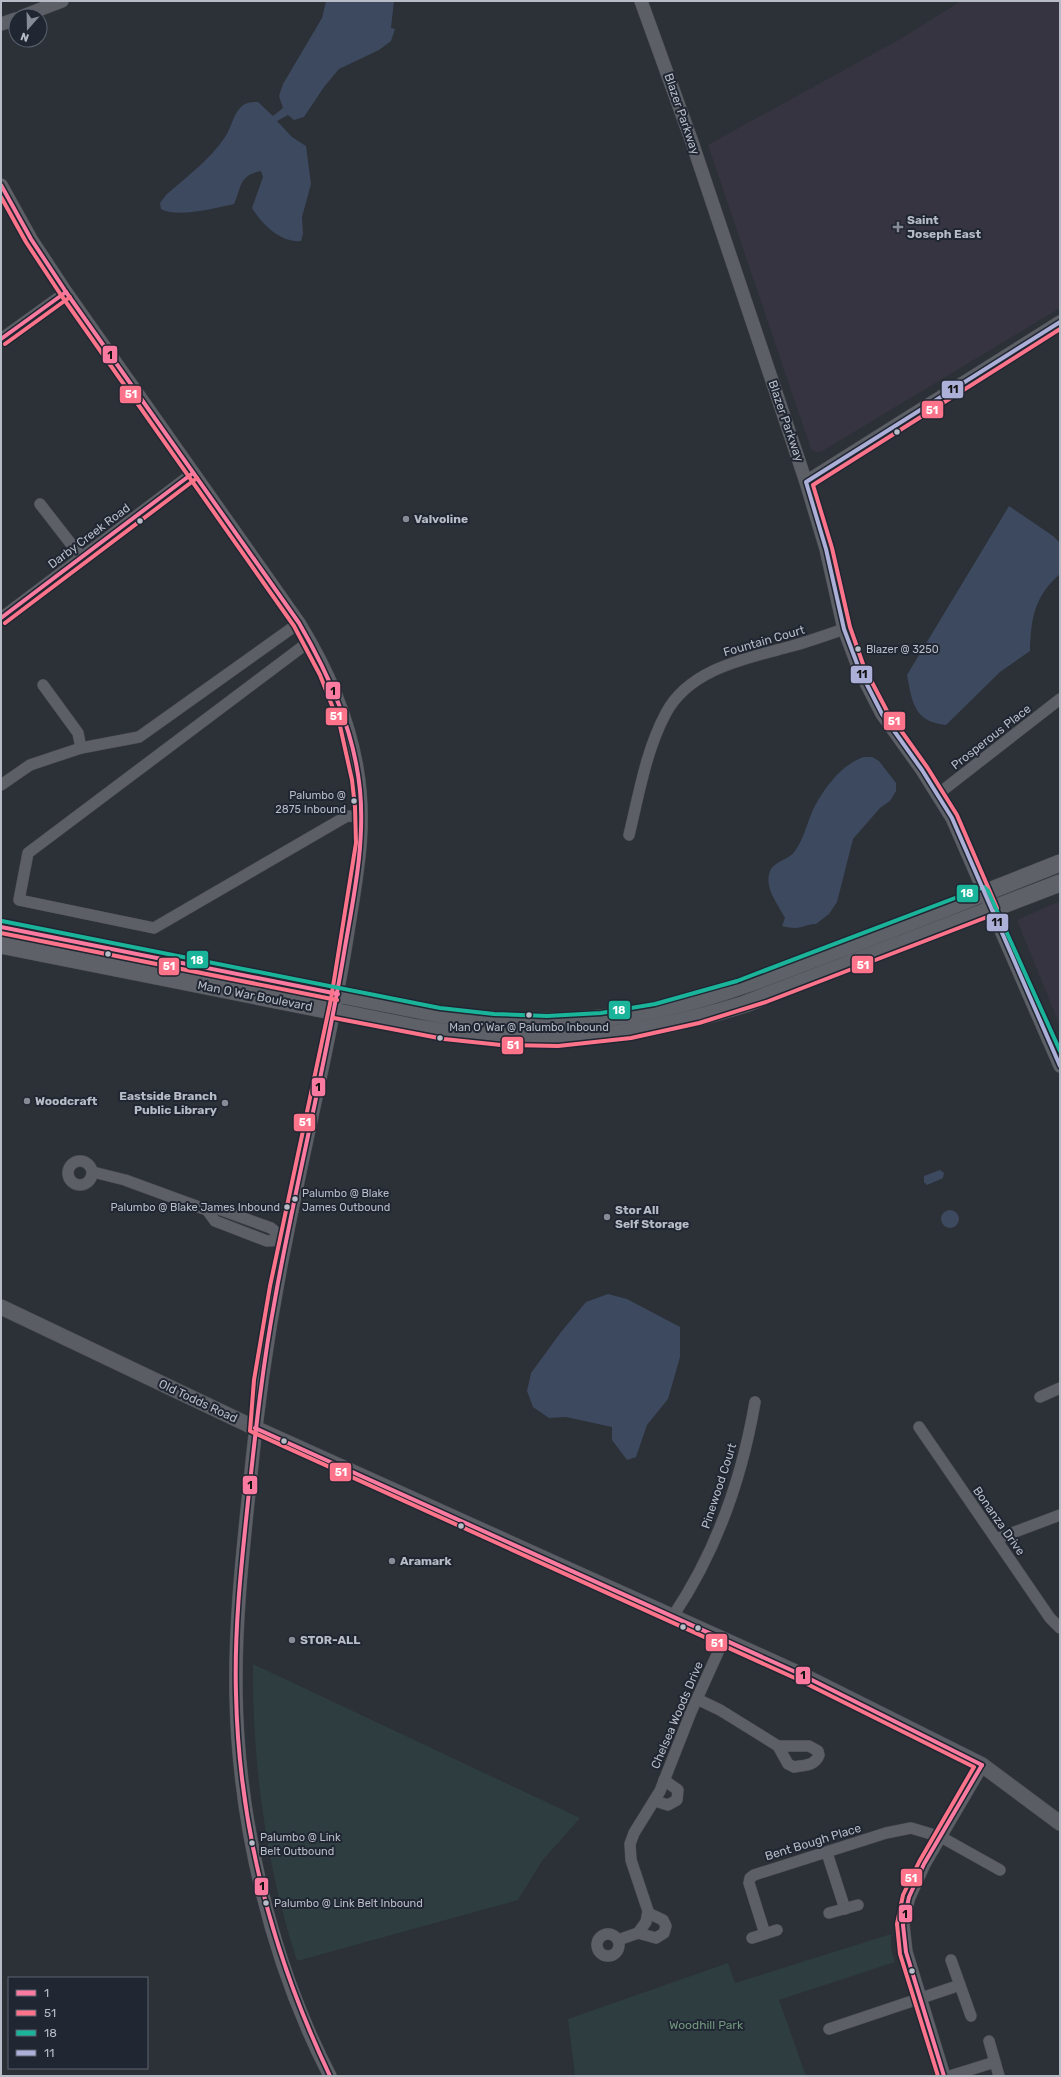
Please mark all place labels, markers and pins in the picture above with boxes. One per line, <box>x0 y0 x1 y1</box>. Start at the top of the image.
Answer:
place label: Saint Joseph East <box>907 213 981 241</box>
marker: Saint Joseph East <box>892 221 904 233</box>
unlabelled marker <box>892 427 902 437</box>
place label: Valvoline <box>414 512 468 526</box>
marker: Valvoline <box>401 514 411 524</box>
unlabelled marker <box>135 516 145 526</box>
place label: Blazer @ 3250 <box>866 643 939 656</box>
marker: Blazer @ 3250 <box>853 644 863 654</box>
place label: Palumbo @ 2875 Inbound <box>275 789 346 816</box>
marker: Palumbo @ 2875 Inbound <box>349 796 359 806</box>
unlabelled marker <box>103 949 113 959</box>
marker: Man O' War @ Palumbo Inbound <box>524 1010 534 1020</box>
place label: Man O' War @ Palumbo Inbound <box>449 1021 609 1034</box>
unlabelled marker <box>435 1033 445 1043</box>
place label: Eastside Branch Public Library <box>119 1089 217 1117</box>
place label: Woodcraft <box>35 1094 98 1108</box>
marker: Woodcraft <box>22 1096 32 1106</box>
marker: Eastside Branch Public Library <box>220 1098 230 1108</box>
place label: Palumbo @ Blake James Outbound <box>302 1187 390 1214</box>
marker: Palumbo @ Blake James Outbound <box>290 1194 300 1204</box>
place label: Palumbo @ Blake James Inbound <box>111 1201 280 1214</box>
marker: Palumbo @ Blake James Inbound <box>282 1202 292 1212</box>
place label: Stor All Self Storage <box>615 1203 689 1231</box>
marker: Stor All Self Storage <box>602 1212 612 1222</box>
unlabelled marker <box>279 1436 289 1446</box>
unlabelled marker <box>456 1521 466 1531</box>
place label: Aramark <box>400 1554 452 1568</box>
marker: Aramark <box>387 1556 397 1566</box>
unlabelled marker <box>678 1622 688 1632</box>
unlabelled marker <box>693 1623 703 1633</box>
place label: STOR-ALL <box>300 1633 360 1647</box>
marker: STOR-ALL <box>287 1635 297 1645</box>
place label: Palumbo @ Link Belt Outbound <box>260 1831 341 1858</box>
marker: Palumbo @ Link Belt Outbound <box>247 1838 257 1848</box>
place label: Palumbo @ Link Belt Inbound <box>274 1897 423 1910</box>
marker: Palumbo @ Link Belt Inbound <box>261 1898 271 1908</box>
unlabelled marker <box>907 1966 917 1976</box>

